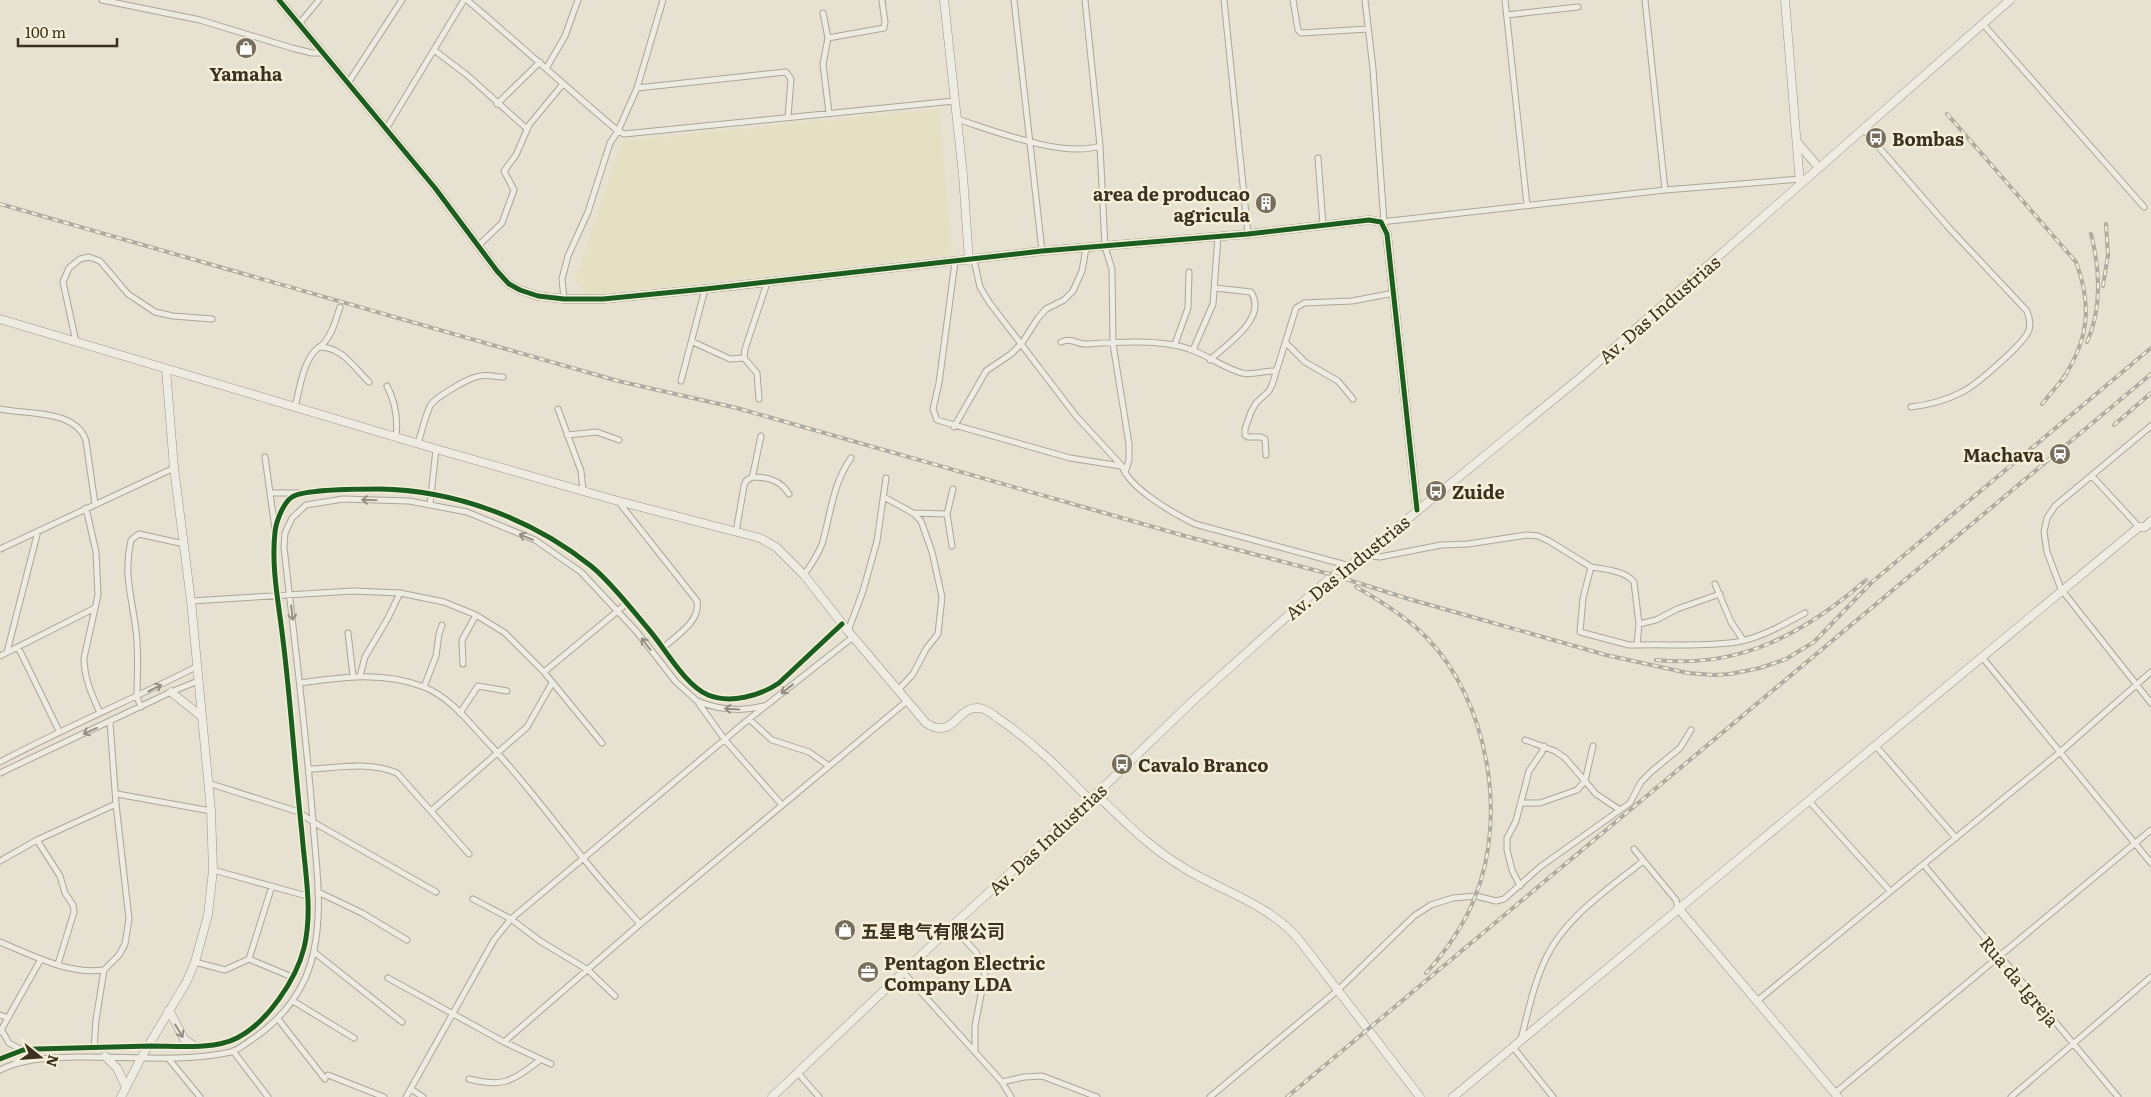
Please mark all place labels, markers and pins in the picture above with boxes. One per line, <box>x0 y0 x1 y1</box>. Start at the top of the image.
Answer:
shop icon: Yamaha <box>234 36 258 60</box>
place label: Yamaha <box>210 60 283 87</box>
place label: Bombas <box>1892 125 1964 152</box>
bus stop icon: Bombas <box>1864 126 1888 150</box>
place label: area de producao agricula <box>1093 180 1251 228</box>
building icon: area de producao agricula <box>1254 191 1278 215</box>
place label: Machava <box>1963 441 2045 468</box>
station icon: Machava <box>2048 442 2072 466</box>
place label: Zuide <box>1452 478 1505 505</box>
bus stop icon: Zuide <box>1424 479 1448 503</box>
place label: Cavalo Branco <box>1138 751 1269 778</box>
bus stop icon: Cavalo Branco <box>1110 752 1134 776</box>
place label: 五星电气有限公司 <box>861 917 1005 944</box>
shop icon: 五星电气有限公司 <box>833 918 857 942</box>
place label: Pentagon Electric Company LDA <box>884 949 1046 997</box>
office icon: Pentagon Electric Company LDA <box>856 960 880 984</box>

